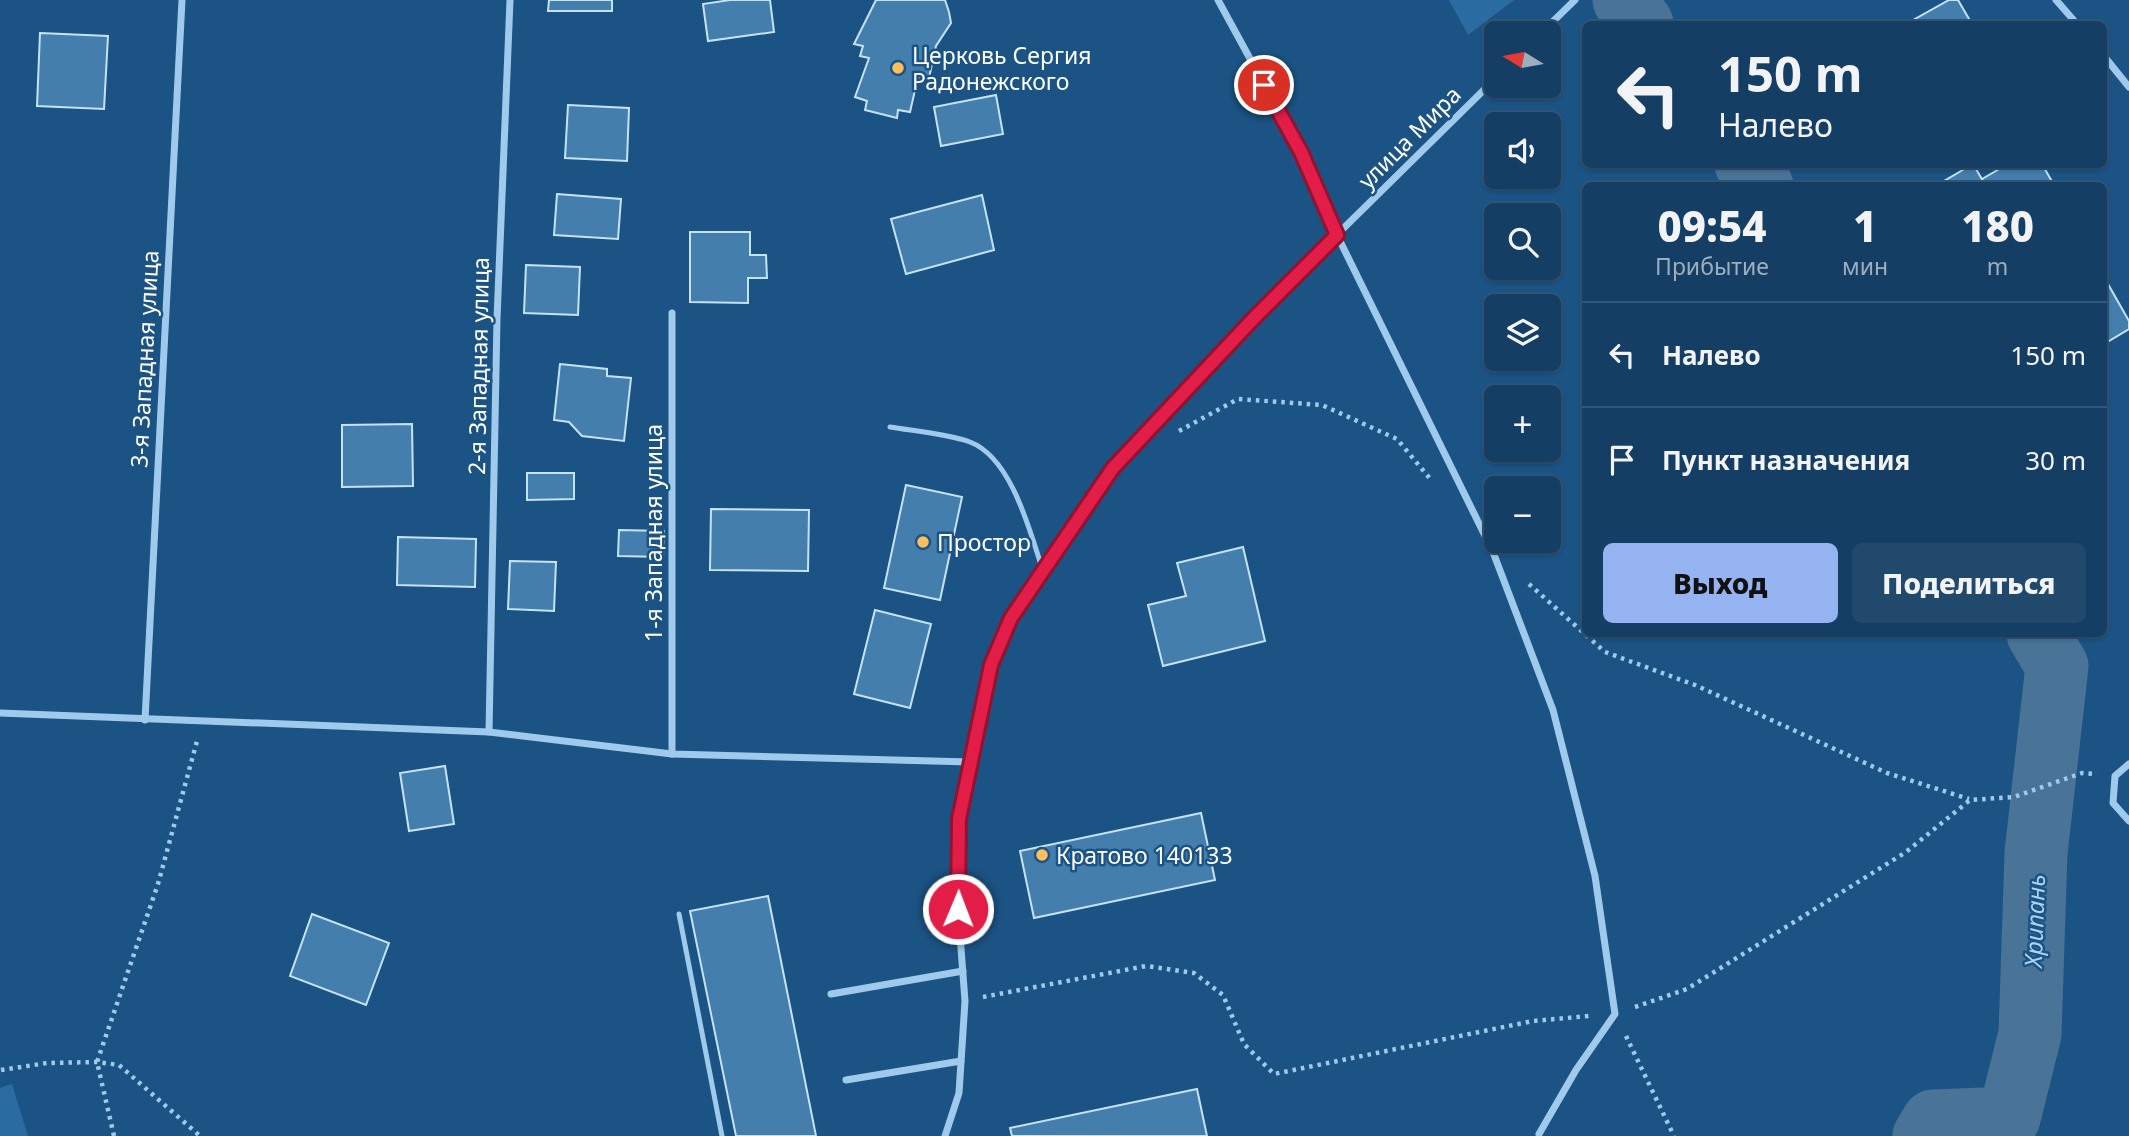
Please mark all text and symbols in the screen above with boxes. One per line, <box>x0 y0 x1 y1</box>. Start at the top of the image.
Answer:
north arrow <box>1484 21 1561 98</box>
map controls <box>1484 21 1561 553</box>
place label: Церковь Сергия Радонежского <box>912 39 1092 97</box>
text: 150 m <box>1718 40 1863 106</box>
icon: left <box>1603 49 1694 140</box>
pin <box>1234 55 1294 115</box>
marker: Церковь Сергия Радонежского <box>890 60 906 76</box>
icon: arrive <box>1245 66 1283 104</box>
street label: улица Мира <box>1351 79 1467 195</box>
text: Налево <box>1718 103 1833 146</box>
button: sound <box>1484 112 1561 189</box>
text: 09:54 <box>1657 197 1767 254</box>
text: 1 <box>1853 197 1877 254</box>
text: 180 <box>1961 197 2034 254</box>
button: search <box>1484 203 1561 280</box>
street label: 3-я Западная улица <box>122 249 166 469</box>
text: Прибытие <box>1655 250 1769 282</box>
text: мин <box>1842 250 1888 282</box>
text: m <box>1987 250 2008 282</box>
street label: 2-я Западная улица <box>460 257 496 475</box>
button: layers <box>1484 294 1561 371</box>
icon: left <box>1603 336 1641 374</box>
text: Налево <box>1662 337 1761 373</box>
text: 150 m <box>2010 337 2086 373</box>
button: + <box>1484 385 1561 462</box>
street label: 1-я Западная улица <box>637 424 669 642</box>
icon: arrive <box>1603 441 1641 479</box>
text: Пункт назначения <box>1662 442 1910 478</box>
text: 30 m <box>2025 442 2086 478</box>
button: − <box>1484 476 1561 553</box>
place label: Простор <box>937 526 1031 558</box>
marker: Простор <box>915 534 931 550</box>
button: Выход <box>1603 543 1838 623</box>
button: Поделиться <box>1852 543 2086 623</box>
place label: Кратово 140133 <box>1056 839 1233 871</box>
marker: Кратово 140133 <box>1034 847 1050 863</box>
position arrow <box>921 872 995 946</box>
water label: Хрипань <box>2016 874 2052 970</box>

